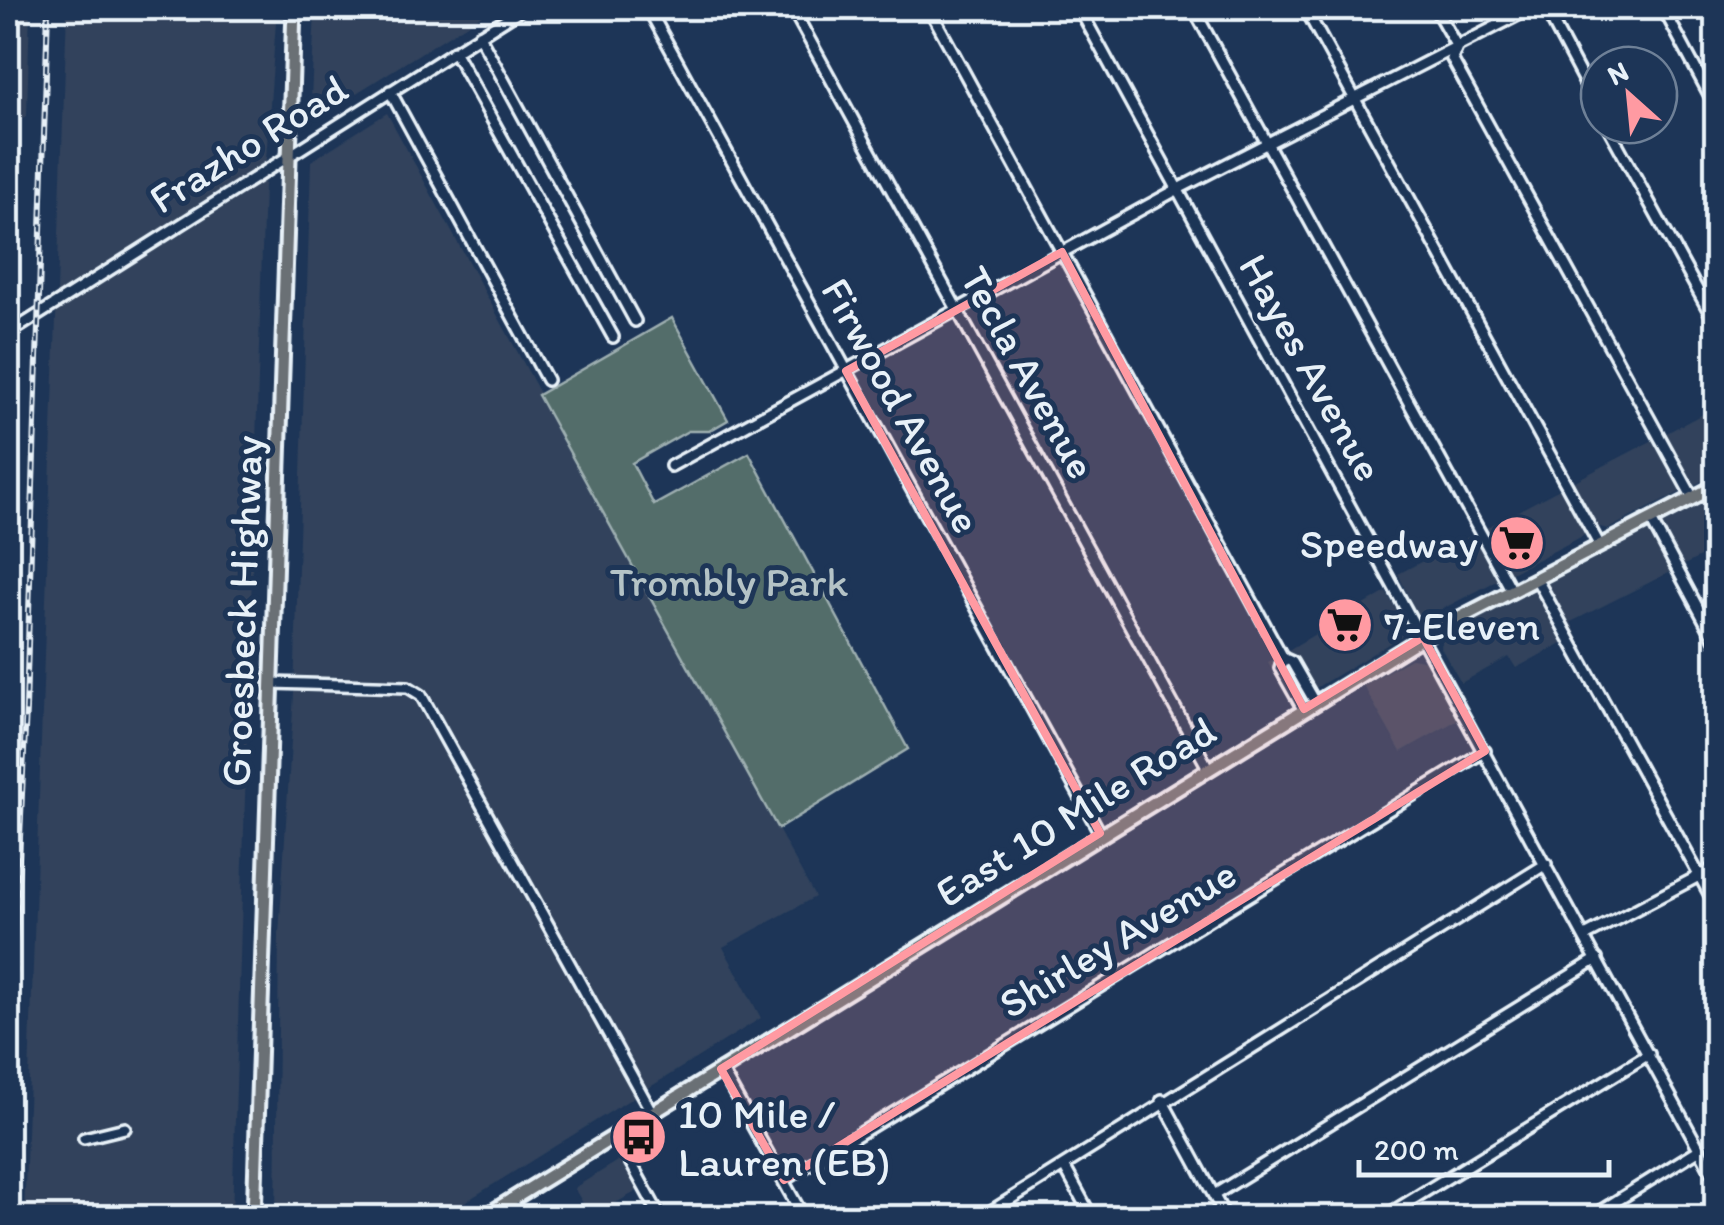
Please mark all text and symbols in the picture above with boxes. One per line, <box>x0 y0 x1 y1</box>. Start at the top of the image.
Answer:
north arrow <box>1579 45 1679 145</box>
text: N <box>1602 53 1634 92</box>
street label: Frazho Road <box>140 63 357 224</box>
street label: Hayes Avenue <box>1228 245 1395 490</box>
street label: Tecla Avenue <box>949 257 1108 487</box>
street label: Firwood Avenue <box>810 269 993 542</box>
street label: Groesbeck Highway <box>210 434 273 788</box>
supermarket icon: Speedway <box>1487 513 1547 573</box>
place label: Speedway <box>1300 518 1478 569</box>
park label: Trombly Park <box>610 556 849 607</box>
supermarket icon: 7-Eleven <box>1315 595 1375 655</box>
place label: 7-Eleven <box>1384 600 1540 651</box>
street label: East 10 Mile Road <box>926 705 1225 918</box>
street label: Shirley Avenue <box>990 848 1245 1029</box>
place label: 10 Mile / Lauren (EB) <box>678 1088 890 1187</box>
bus stop icon: 10 Mile / Lauren (EB) <box>609 1107 669 1167</box>
scale bar <box>1359 1115 1609 1177</box>
text: 200 m <box>1374 1131 1459 1168</box>

